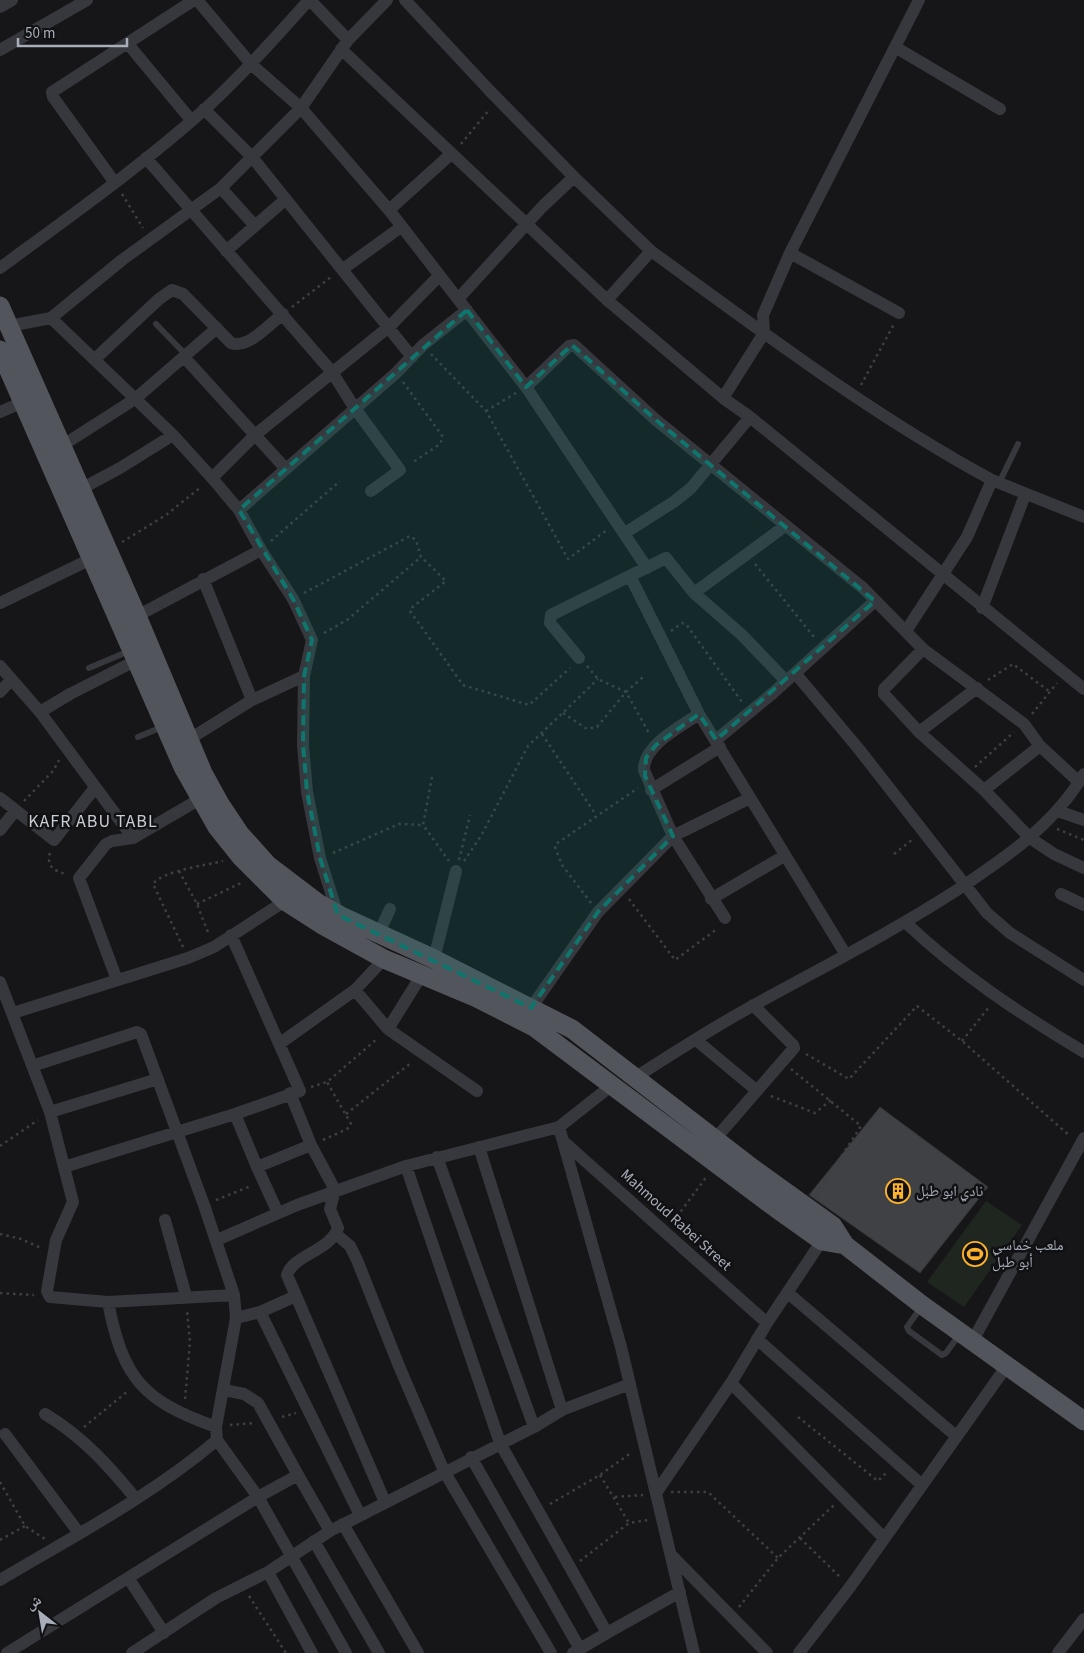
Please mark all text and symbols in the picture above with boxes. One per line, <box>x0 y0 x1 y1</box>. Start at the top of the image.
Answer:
scale bar <box>18 15 126 47</box>
text: 50 m <box>25 23 55 44</box>
district label: KAFR ABU TABL <box>28 809 158 834</box>
street label: Mahmoud Rabei Street <box>616 1164 736 1276</box>
building icon: نادي ابو طبل <box>885 1178 911 1204</box>
place label: نادي ابو طبل <box>916 1181 983 1202</box>
place label: ملعب خماسي أبو طبل <box>992 1235 1064 1273</box>
sports icon: ملعب خماسي أبو طبل <box>962 1241 988 1267</box>
north arrow <box>15 1588 65 1638</box>
text: ش <box>22 1590 45 1615</box>

